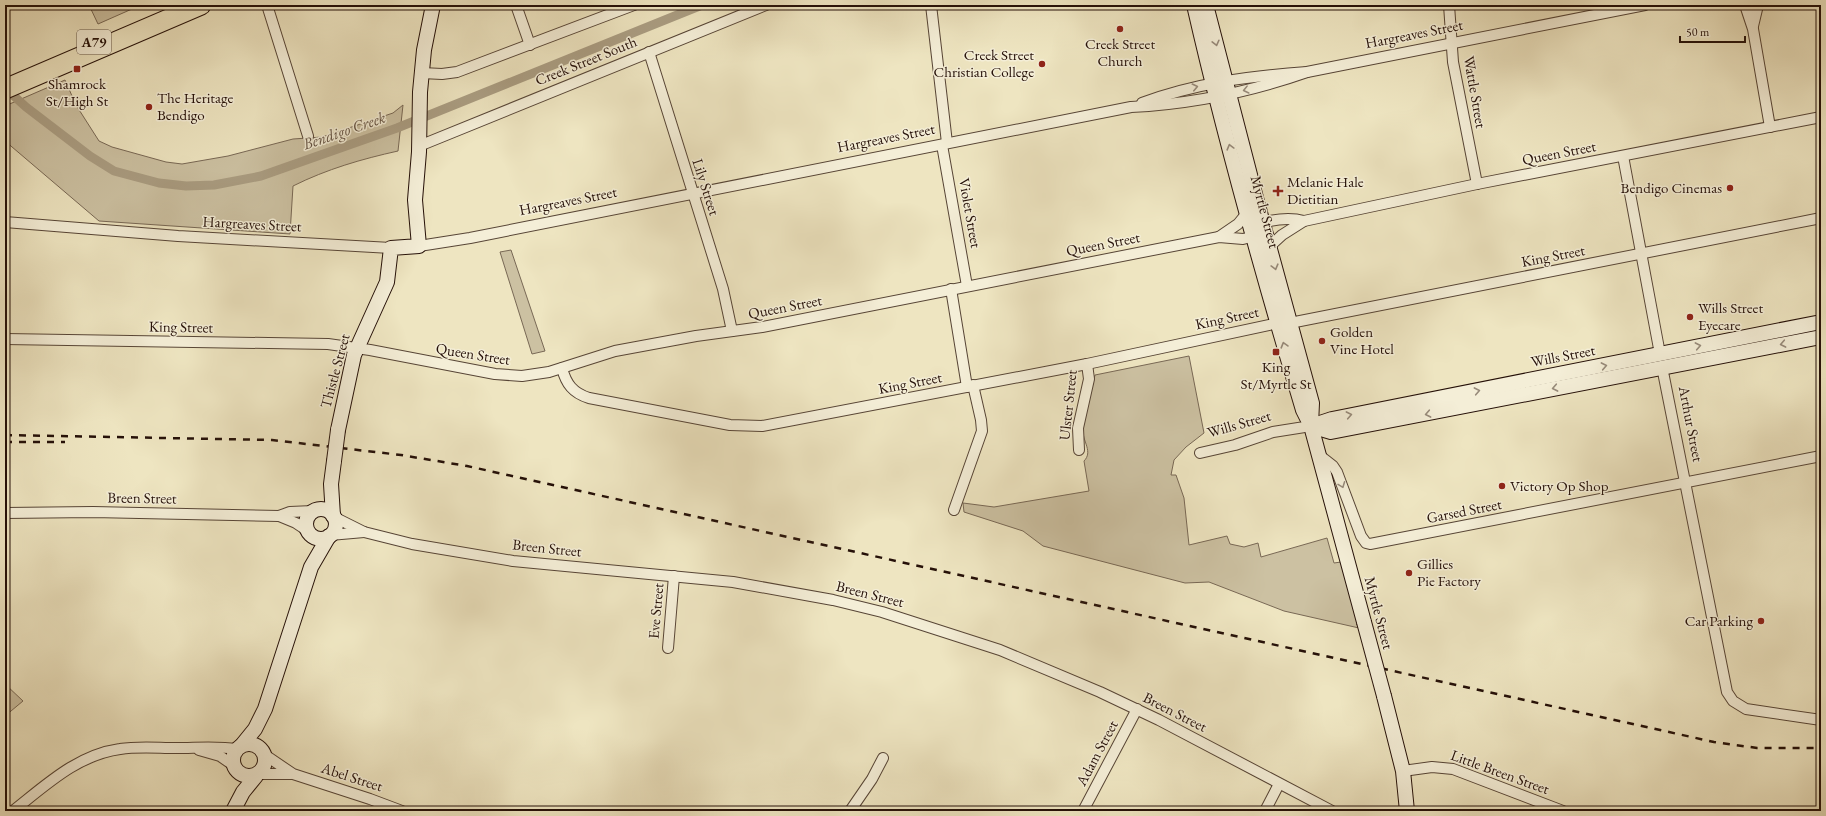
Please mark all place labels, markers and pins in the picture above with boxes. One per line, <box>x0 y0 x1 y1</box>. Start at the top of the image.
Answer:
marker: Creek Street Church <box>1115 24 1125 34</box>
place label: Creek Street Church <box>1085 34 1155 70</box>
place label: Creek Street Christian College <box>934 45 1034 81</box>
marker: Creek Street Christian College <box>1037 59 1047 69</box>
marker: Shamrock St/High St <box>72 64 82 74</box>
place label: Shamrock St/High St <box>46 74 109 110</box>
place label: The Heritage Bendigo <box>157 88 234 124</box>
marker: The Heritage Bendigo <box>144 102 154 112</box>
place label: Melanie Hale Dietitian <box>1287 172 1364 208</box>
place label: Bendigo Cinemas <box>1621 178 1722 197</box>
marker: Bendigo Cinemas <box>1725 183 1735 193</box>
marker: Melanie Hale Dietitian <box>1272 185 1284 197</box>
place label: Wills Street Eyecare <box>1698 298 1763 334</box>
marker: Wills Street Eyecare <box>1685 312 1695 322</box>
place label: Golden Vine Hotel <box>1330 322 1394 358</box>
marker: Golden Vine Hotel <box>1317 336 1327 346</box>
marker: King St/Myrtle St <box>1271 347 1281 357</box>
place label: King St/Myrtle St <box>1240 357 1312 393</box>
place label: Victory Op Shop <box>1510 476 1609 495</box>
marker: Victory Op Shop <box>1497 481 1507 491</box>
place label: Gillies Pie Factory <box>1417 554 1481 590</box>
marker: Gillies Pie Factory <box>1404 568 1414 578</box>
place label: Car Parking <box>1685 611 1753 630</box>
marker: Car Parking <box>1756 616 1766 626</box>

